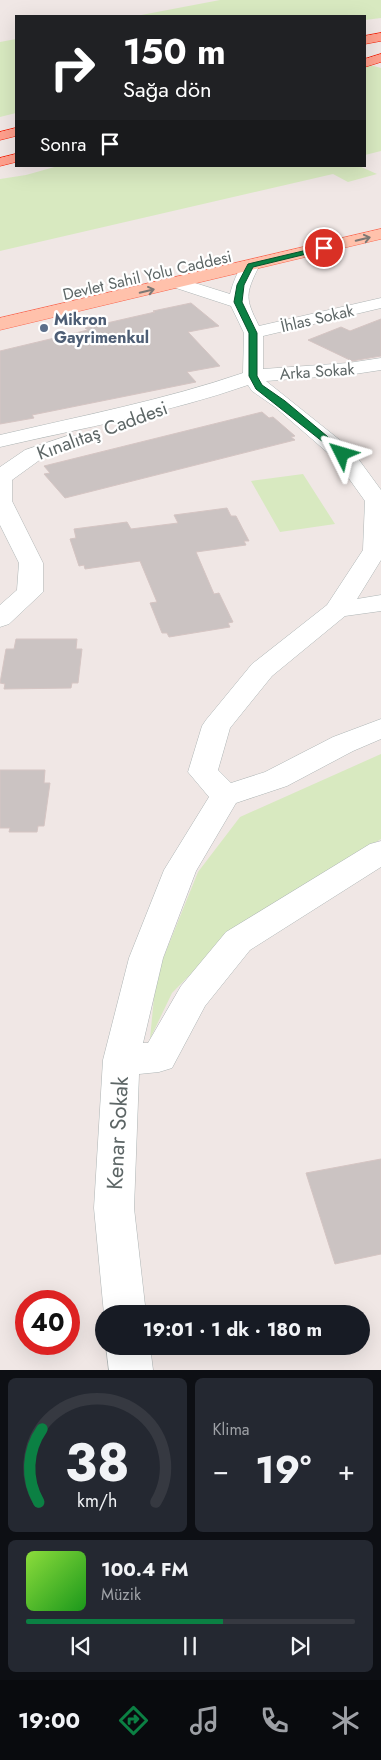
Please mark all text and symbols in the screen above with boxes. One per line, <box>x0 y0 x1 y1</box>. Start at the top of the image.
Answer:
text: 150 m <box>123 27 226 77</box>
icon: right <box>40 35 105 100</box>
text: Sağa dön <box>123 73 211 105</box>
icon: arrive <box>96 130 124 158</box>
text: Sonra <box>40 131 86 158</box>
pin <box>303 227 345 269</box>
icon: arrive <box>310 234 338 262</box>
one-way arrow <box>354 234 370 243</box>
street label: Devlet Sahil Yolu Caddesi <box>60 245 234 306</box>
one-way arrow <box>138 286 154 295</box>
street label: İhlas Sokak <box>278 299 357 338</box>
place label: Mikron Gayrimenkul <box>54 308 149 349</box>
marker: Mikron Gayrimenkul <box>38 322 50 334</box>
street label: Arka Sokak <box>279 357 356 386</box>
street label: Kınalıtaş Caddesi <box>33 394 171 467</box>
position arrow <box>315 427 367 479</box>
street label: Kenar Sokak <box>98 1075 136 1190</box>
speed limit sign: 40 <box>15 1290 80 1355</box>
text: 19:01 · 1 dk · 180 m <box>143 1316 322 1343</box>
text: Klima <box>213 1418 250 1441</box>
text: 38 <box>65 1425 130 1501</box>
text: 19° <box>255 1442 311 1497</box>
text: − <box>213 1450 229 1491</box>
text: + <box>338 1450 355 1491</box>
text: km/h <box>77 1488 117 1514</box>
text: 100.4 FM <box>101 1556 188 1583</box>
text: Müzik <box>101 1583 141 1606</box>
icon: previous <box>67 1632 95 1660</box>
icon: pause <box>176 1632 204 1660</box>
icon: next <box>286 1632 314 1660</box>
icon: directions <box>116 1703 151 1738</box>
icon: music <box>187 1703 222 1738</box>
icon: phone <box>257 1703 292 1738</box>
icon: climate <box>328 1703 363 1738</box>
text: 19:00 <box>18 1704 80 1736</box>

